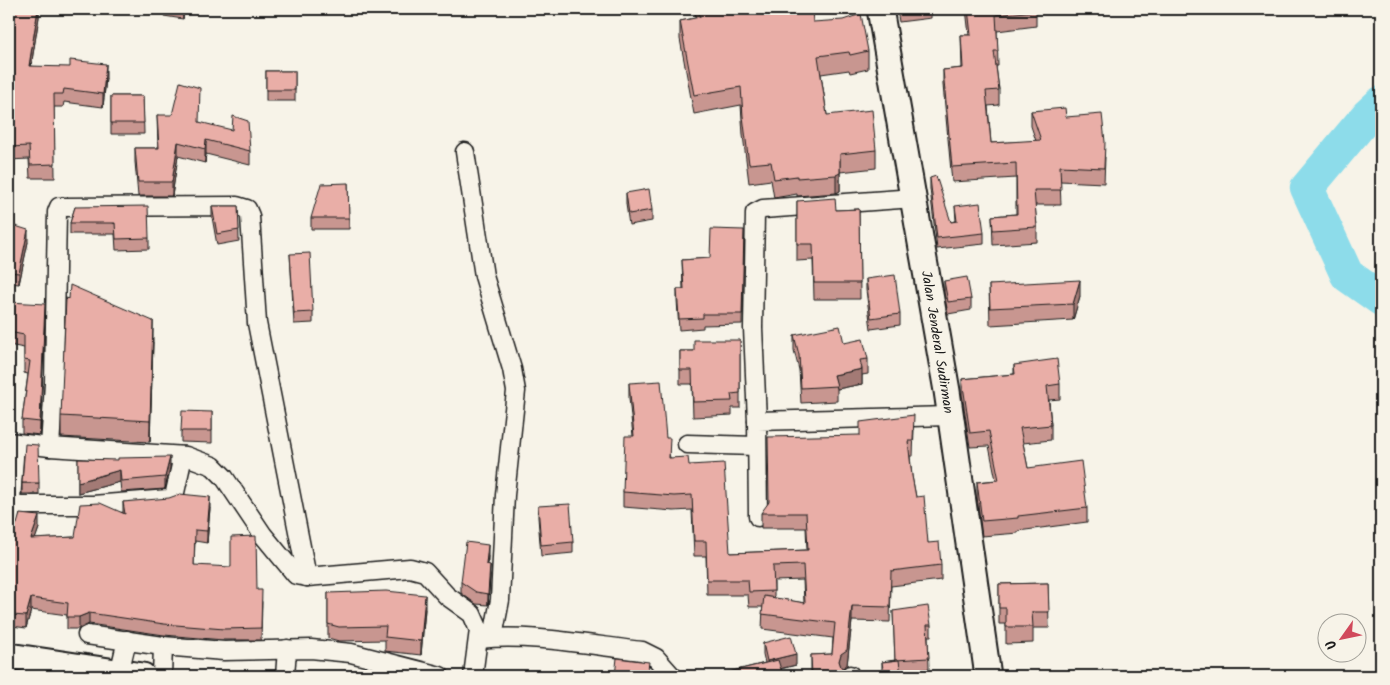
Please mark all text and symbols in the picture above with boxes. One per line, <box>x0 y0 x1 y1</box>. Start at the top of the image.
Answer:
street label: Jalan Jenderal Sudirman <box>915 269 959 415</box>
north arrow <box>1318 612 1368 662</box>
text: U <box>1320 634 1343 654</box>

